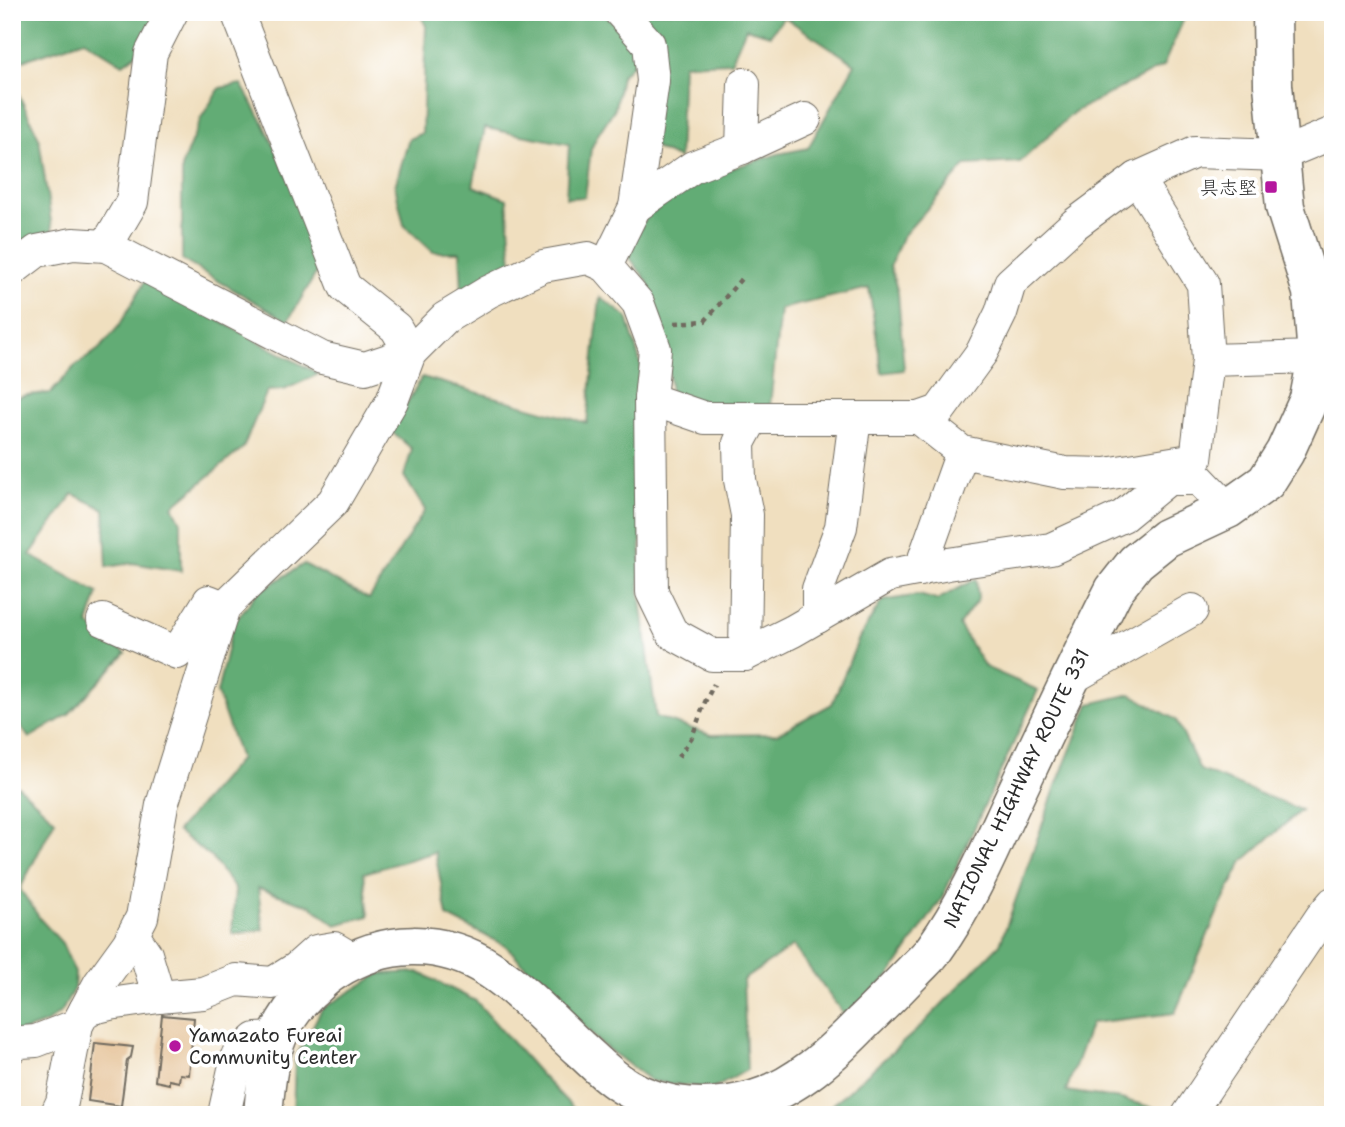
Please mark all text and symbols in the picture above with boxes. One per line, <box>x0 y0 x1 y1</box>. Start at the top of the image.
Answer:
place label: 具志堅 <box>1200 175 1257 200</box>
marker: 具志堅 <box>1263 179 1279 195</box>
street label: NATIONAL HIGHWAY ROUTE 331 <box>938 644 1095 932</box>
place label: Yamazato Fureai Community Center <box>189 1023 358 1070</box>
marker: Yamazato Fureai Community Center <box>167 1038 183 1054</box>

